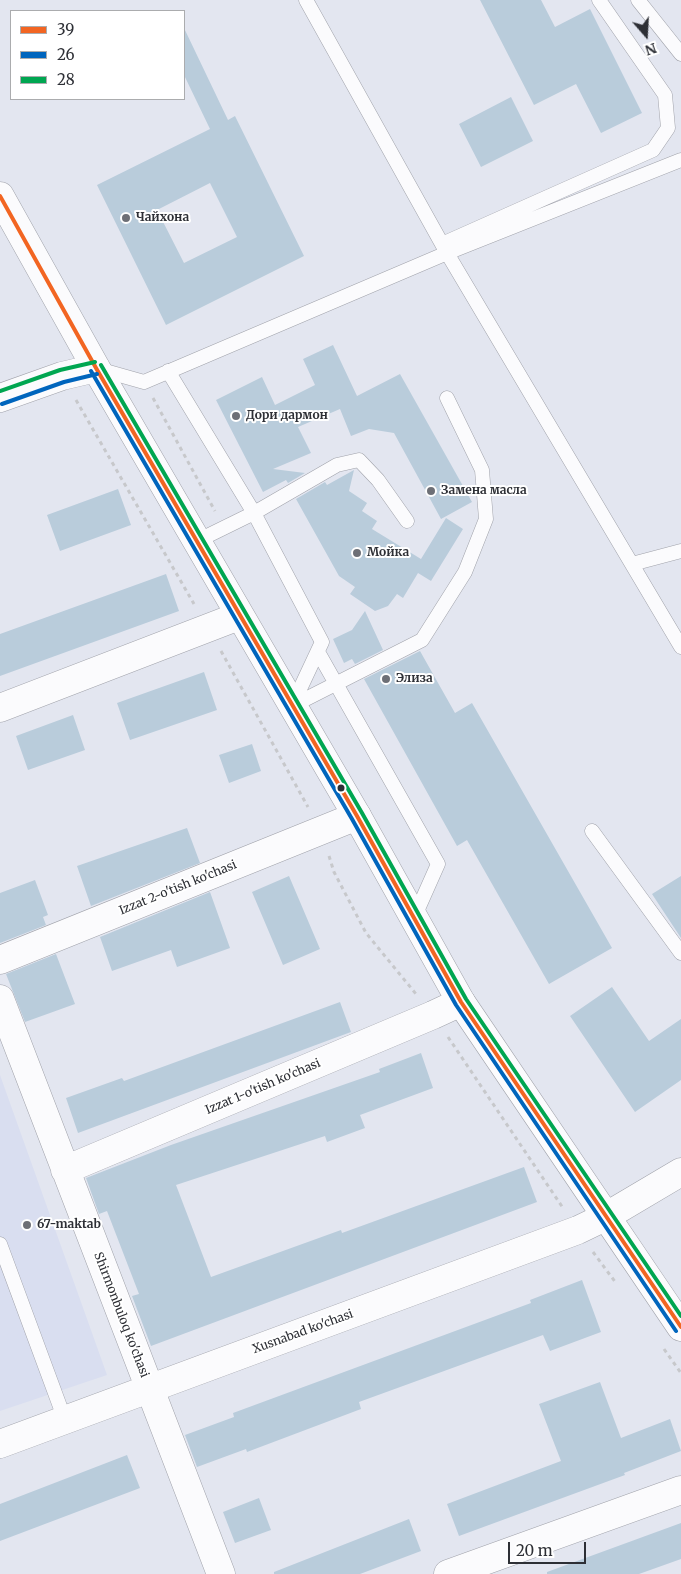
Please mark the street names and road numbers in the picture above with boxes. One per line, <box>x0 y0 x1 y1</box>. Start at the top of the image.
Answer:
street label: Izzat 2-o'tish ko'chasi <box>117 858 239 918</box>
street label: Izzat 1-o'tish ko'chasi <box>203 1056 323 1118</box>
street label: Shirmonbuloq ko'chasi <box>90 1250 152 1380</box>
street label: Xusnabad ko'chasi <box>251 1307 355 1357</box>

